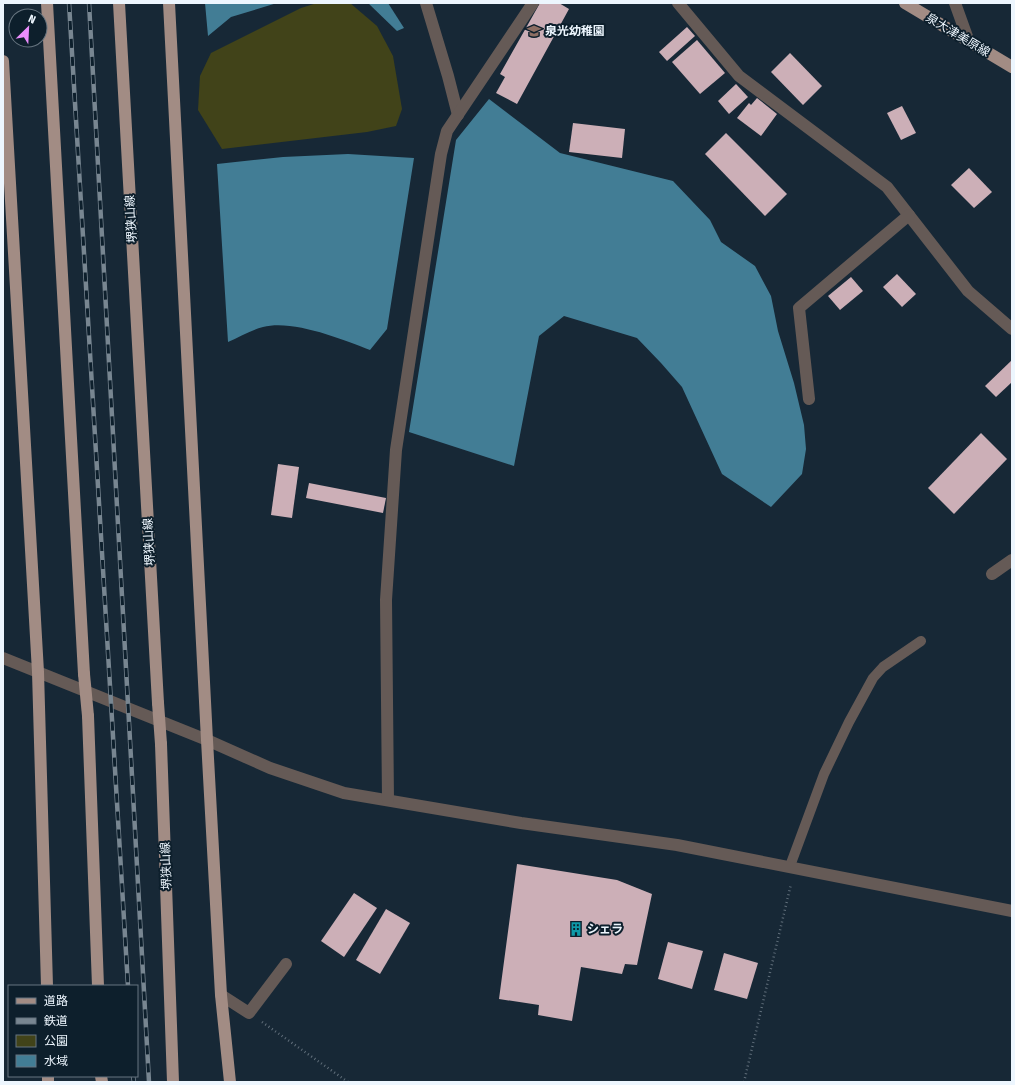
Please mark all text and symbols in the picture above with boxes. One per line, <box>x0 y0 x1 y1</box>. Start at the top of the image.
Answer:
north arrow <box>8 8 48 48</box>
street label: 泉大津美原線 <box>924 10 992 60</box>
text: N <box>26 12 38 27</box>
school or university icon: 泉光幼稚園 <box>526 23 542 39</box>
place label: 泉光幼稚園 <box>545 24 605 38</box>
street label: 堺狭山線 <box>123 195 139 243</box>
street label: 堺狭山線 <box>141 518 157 566</box>
street label: 堺狭山線 <box>158 842 174 890</box>
building icon: シェラ <box>568 921 584 937</box>
place label: シェラ <box>587 922 623 936</box>
legend <box>8 985 138 1077</box>
text: 道路 <box>44 994 68 1008</box>
text: 鉄道 <box>44 1014 68 1028</box>
text: 公園 <box>44 1034 68 1048</box>
text: 水域 <box>44 1054 68 1068</box>

